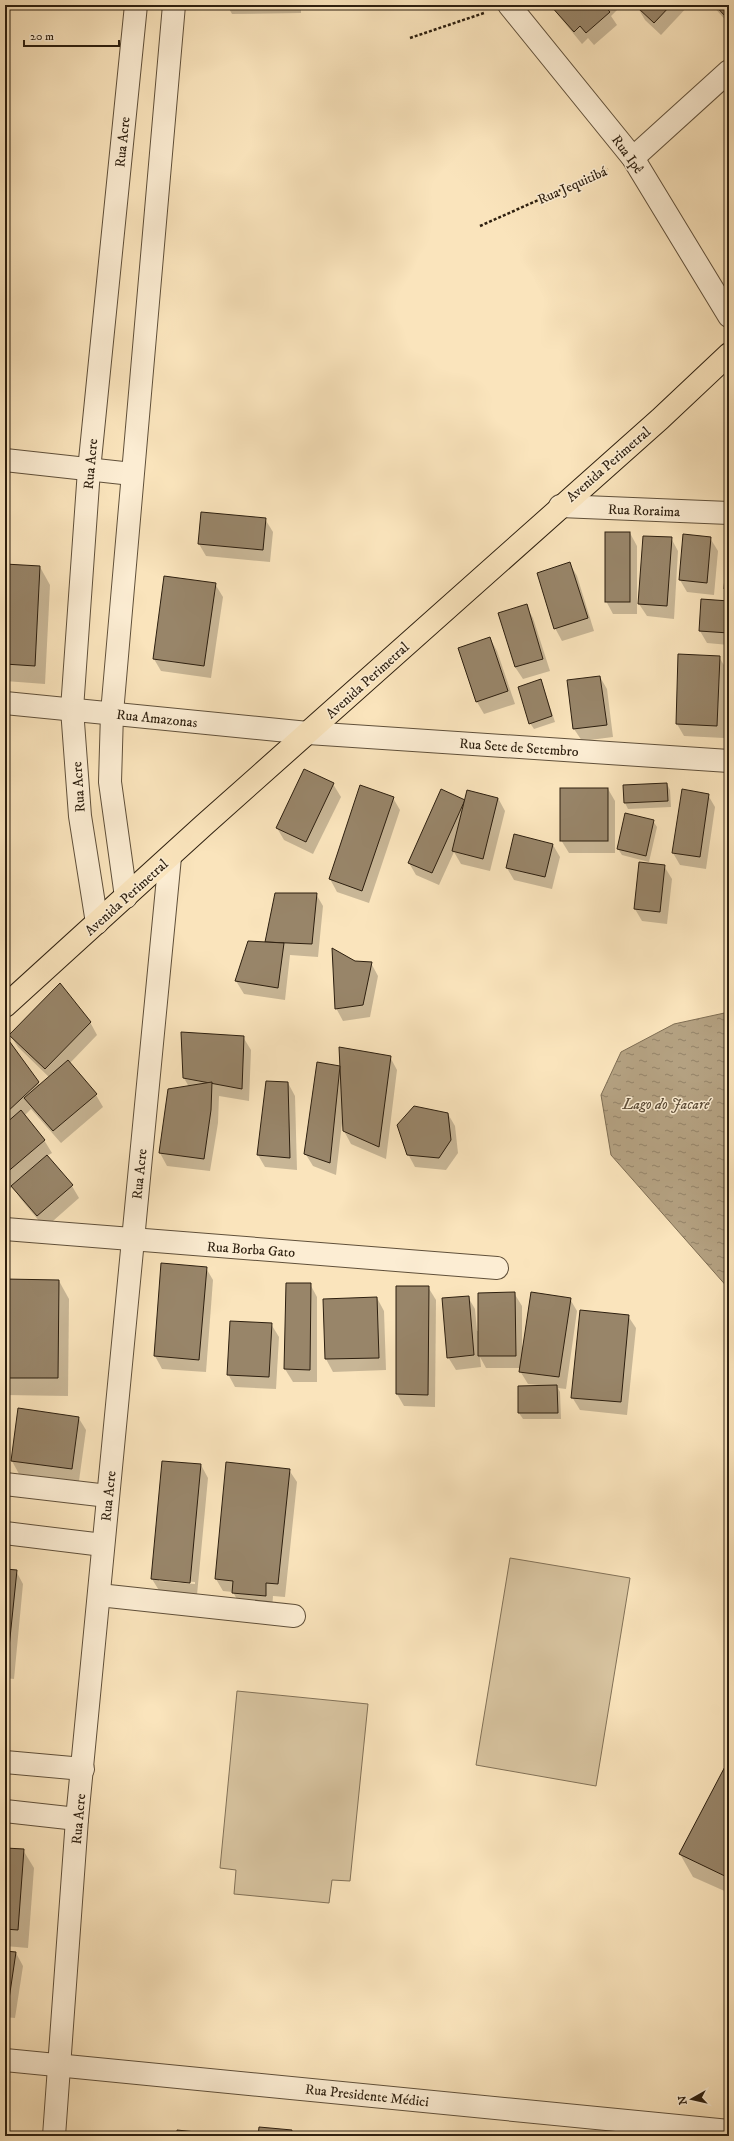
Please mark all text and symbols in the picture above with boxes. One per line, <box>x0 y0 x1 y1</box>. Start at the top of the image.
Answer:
scale bar <box>24 22 119 48</box>
text: 20 m <box>30 29 54 44</box>
street label: Rua Acre <box>111 116 135 168</box>
street label: Rua Ipê <box>607 132 647 178</box>
street label: Rua Jequitibá <box>535 163 610 209</box>
street label: Avenida Perimetral <box>563 423 655 506</box>
street label: Rua Acre <box>80 438 102 490</box>
street label: Rua Roraima <box>608 501 680 521</box>
street label: Avenida Perimetral <box>322 638 414 723</box>
street label: Rua Amazonas <box>116 706 199 732</box>
street label: Rua Sete de Setembro <box>459 735 579 761</box>
street label: Rua Acre <box>68 761 90 813</box>
street label: Avenida Perimetral <box>81 855 173 940</box>
water label: Lago do Jacaré <box>622 1095 712 1114</box>
street label: Rua Acre <box>128 1148 152 1200</box>
street label: Rua Borba Gato <box>206 1238 296 1262</box>
street label: Rua Acre <box>97 1470 121 1522</box>
street label: Rua Acre <box>68 1793 90 1845</box>
north arrow <box>672 2079 712 2119</box>
street label: Rua Presidente Médici <box>304 2081 430 2111</box>
text: N <box>676 2095 691 2106</box>

